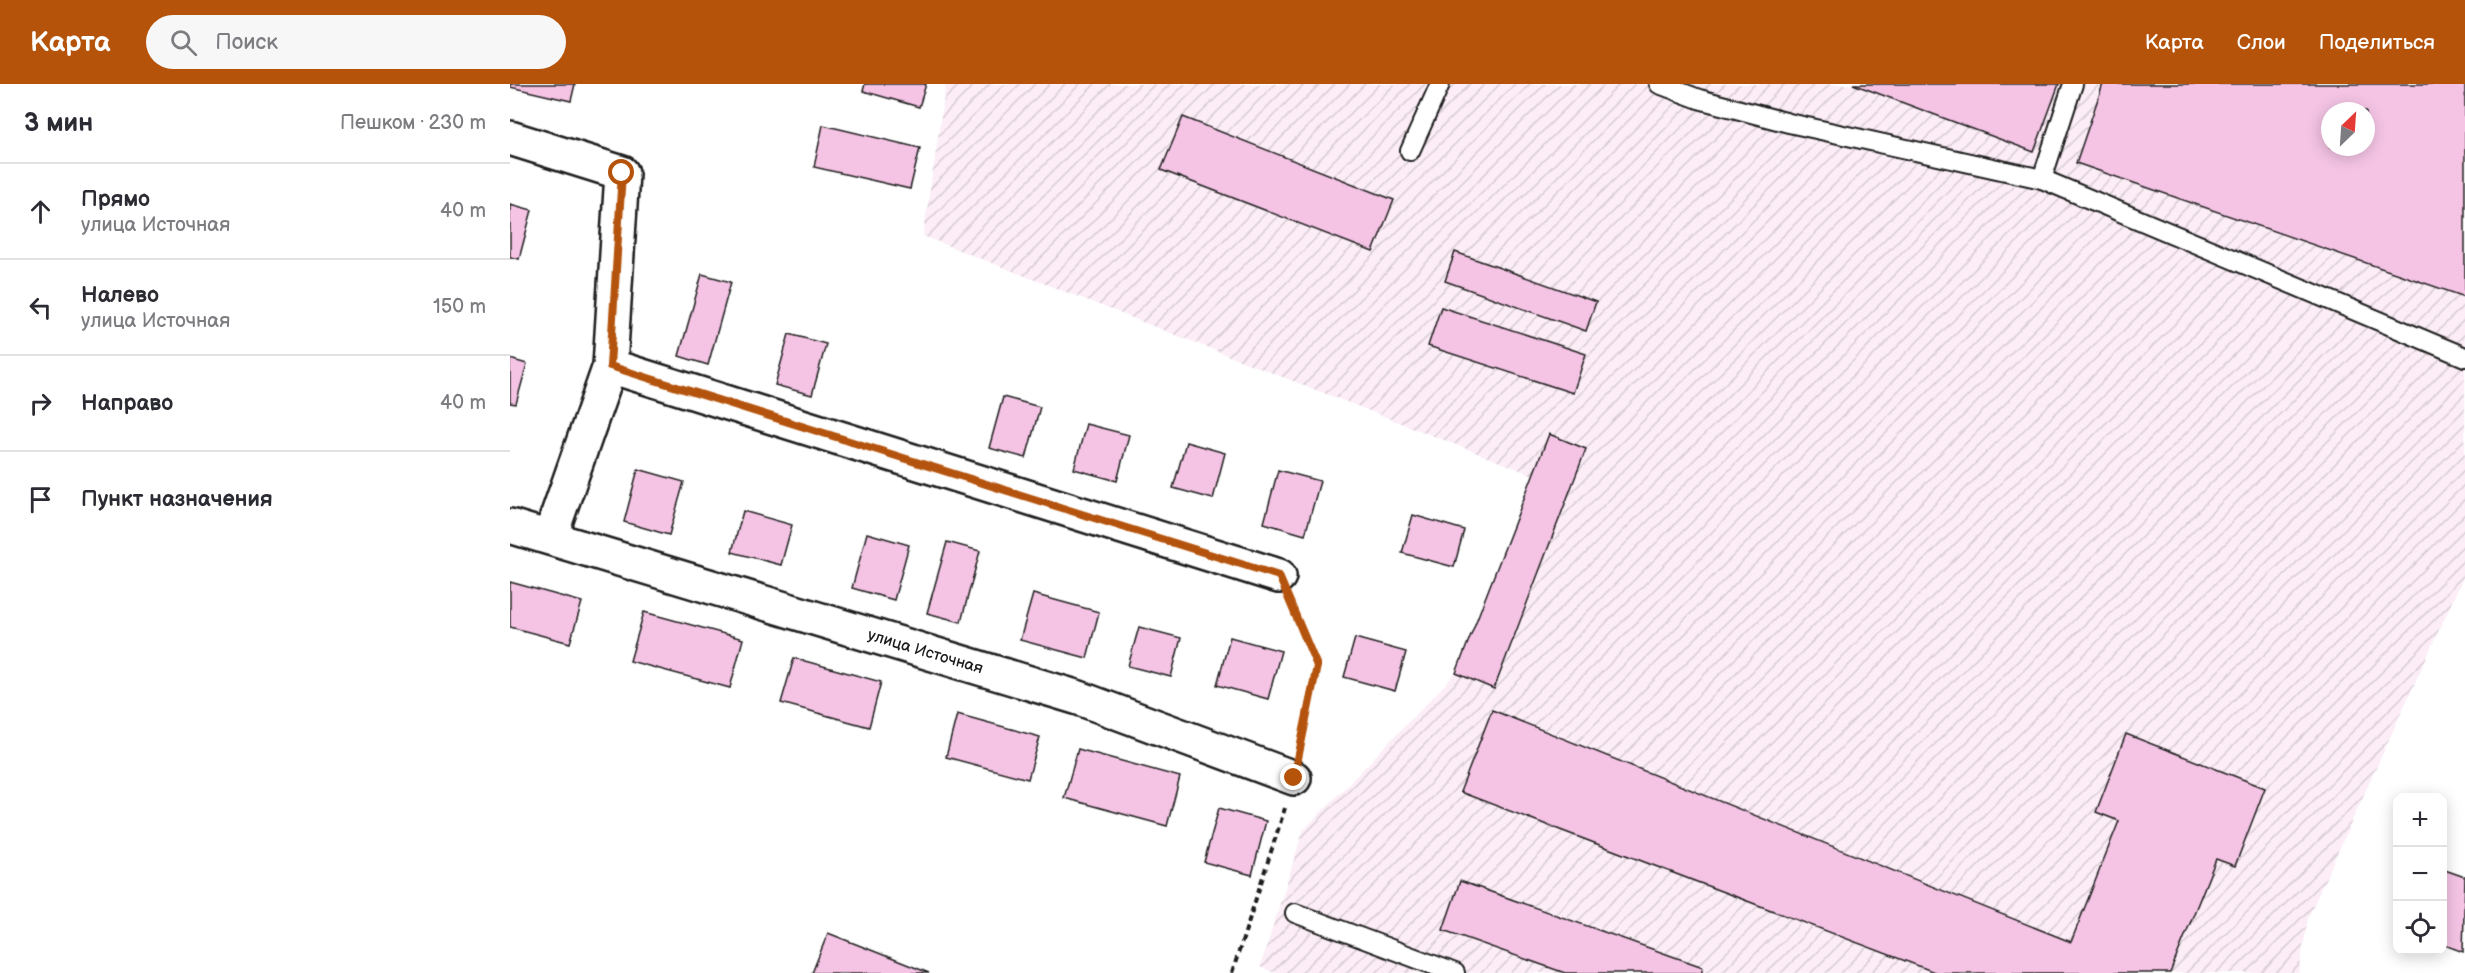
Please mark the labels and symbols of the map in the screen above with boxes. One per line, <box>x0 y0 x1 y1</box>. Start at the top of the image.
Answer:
north arrow <box>2321 102 2375 156</box>
route start <box>608 159 634 185</box>
street label: улица Источная <box>865 625 986 678</box>
route end <box>1280 764 1306 790</box>

